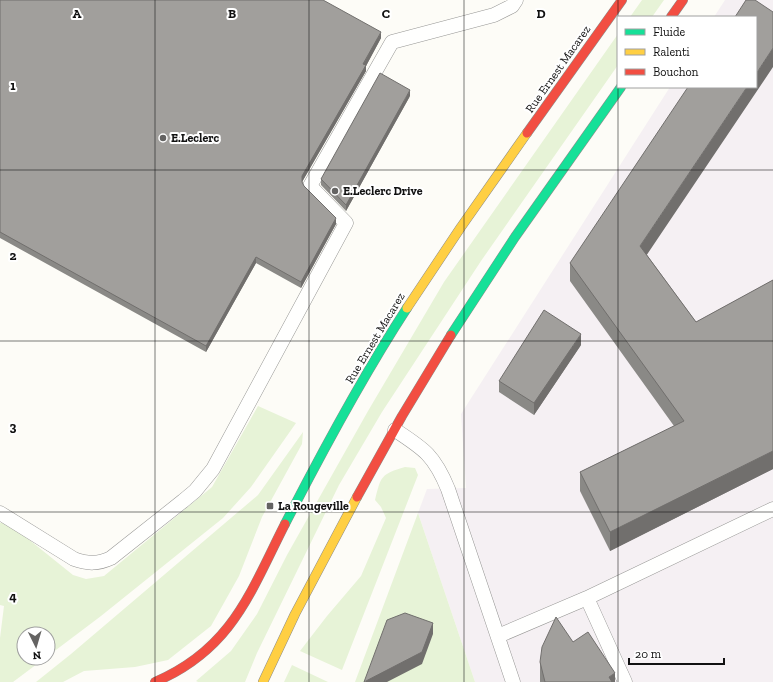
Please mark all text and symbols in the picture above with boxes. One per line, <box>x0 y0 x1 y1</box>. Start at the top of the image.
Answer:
text: A <box>73 6 82 21</box>
text: B <box>228 6 236 21</box>
text: C <box>382 6 390 21</box>
text: D <box>536 6 546 21</box>
legend <box>617 16 757 88</box>
street label: Rue Ernest Macarez <box>523 22 594 115</box>
text: Fluide <box>653 25 686 39</box>
text: Ralenti <box>653 45 690 59</box>
text: Bouchon <box>653 65 699 79</box>
text: 1 <box>10 78 16 93</box>
place label: E.Leclerc <box>171 131 220 145</box>
marker: E.Leclerc <box>158 133 168 143</box>
place label: E.Leclerc Drive <box>343 184 423 198</box>
marker: E.Leclerc Drive <box>330 186 340 196</box>
text: 2 <box>10 248 17 263</box>
street label: Rue Ernest Macarez <box>342 290 408 386</box>
text: 3 <box>10 419 17 434</box>
place label: La Rougeville <box>278 499 349 513</box>
marker: La Rougeville <box>265 501 275 511</box>
text: 4 <box>9 589 17 604</box>
north arrow <box>16 626 56 666</box>
scale bar <box>629 640 724 666</box>
text: 20 m <box>635 647 662 661</box>
text: N <box>31 649 42 662</box>

